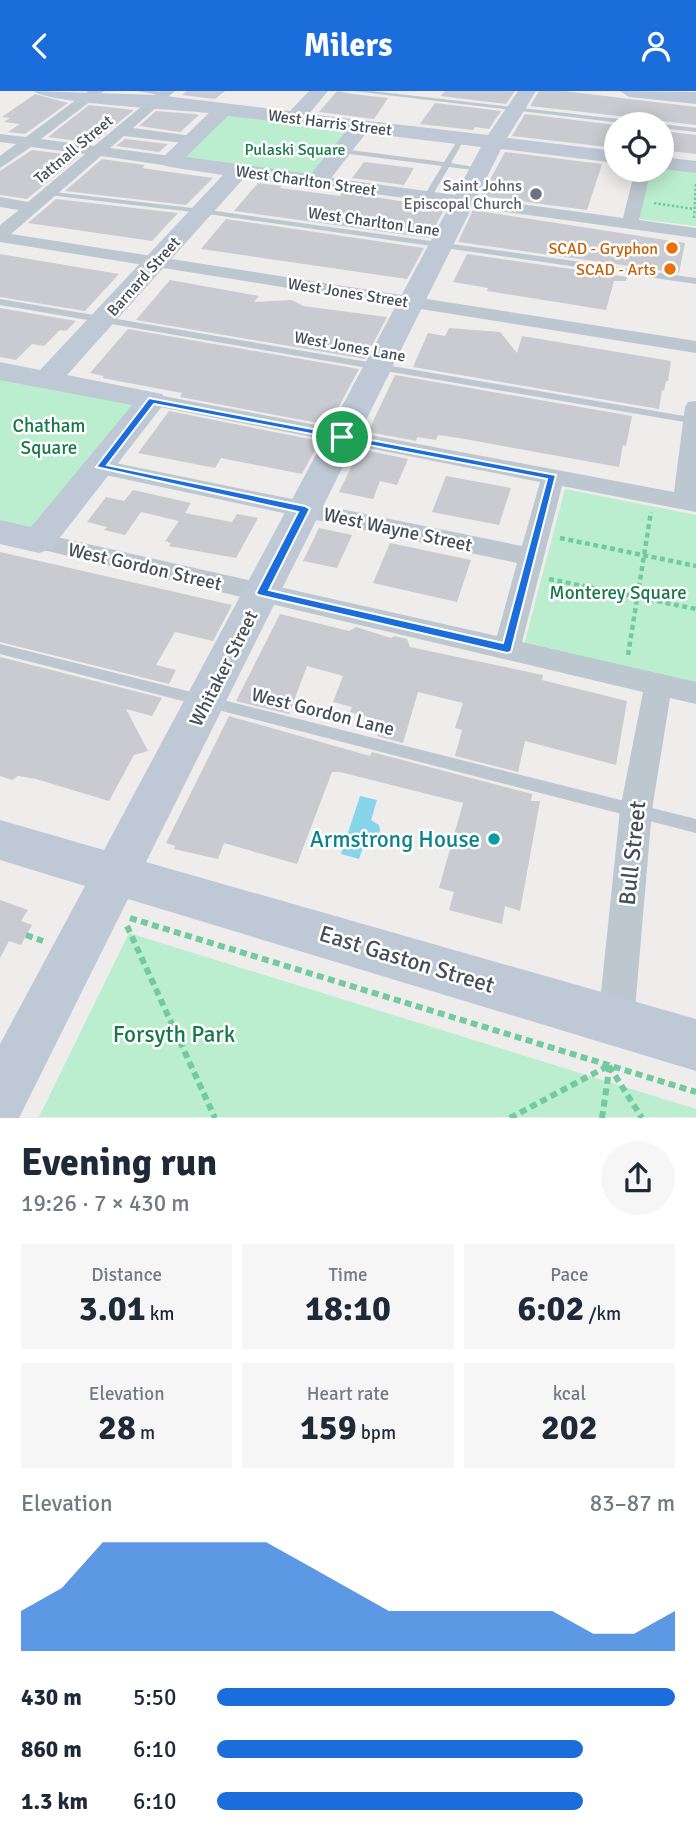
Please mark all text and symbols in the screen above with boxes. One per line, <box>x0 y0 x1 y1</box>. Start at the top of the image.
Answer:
text: Milers <box>304 26 392 65</box>
icon: back <box>21 27 59 65</box>
icon: person <box>637 27 675 65</box>
street label: West Harris Street <box>267 105 393 141</box>
street label: Tattnall Street <box>30 111 118 189</box>
map controls <box>604 112 674 182</box>
button: locate <box>604 112 674 182</box>
park label: Pulaski Square <box>244 140 346 160</box>
street label: West Charlton Street <box>234 161 378 201</box>
place label: Saint Johns Episcopal Church <box>404 176 522 214</box>
marker: Saint Johns Episcopal Church <box>528 186 544 202</box>
street label: West Charlton Lane <box>307 203 441 241</box>
street label: Barnard Street <box>103 233 185 321</box>
place label: SCAD - Gryphon <box>548 239 658 259</box>
marker: SCAD - Gryphon <box>664 240 680 256</box>
place label: SCAD - Arts <box>576 260 656 280</box>
marker: SCAD - Arts <box>662 261 678 277</box>
street label: West Jones Street <box>286 274 410 312</box>
street label: West Jones Lane <box>293 327 407 367</box>
pin <box>312 407 372 467</box>
park label: Chatham Square <box>12 414 86 460</box>
icon: arrive <box>323 418 361 456</box>
street label: West Wayne Street <box>321 503 475 558</box>
street label: West Gordon Street <box>66 538 224 596</box>
park label: Monterey Square <box>549 581 687 605</box>
street label: Whitaker Street <box>184 606 264 731</box>
street label: West Gordon Lane <box>249 683 397 741</box>
street label: Bull Street <box>613 799 652 907</box>
place label: Armstrong House <box>310 825 480 854</box>
marker: Armstrong House <box>486 831 502 847</box>
street label: East Gaston Street <box>316 919 498 1000</box>
park label: Forsyth Park <box>113 1020 236 1049</box>
text: Evening run <box>21 1139 217 1186</box>
button: share <box>601 1141 675 1215</box>
text: 19:26 · 7 × 430 m <box>21 1189 190 1218</box>
text: Distance <box>91 1263 162 1287</box>
text: Time <box>328 1263 368 1287</box>
text: Pace <box>550 1263 588 1287</box>
text: 3.01 <box>79 1287 146 1330</box>
text: 18:10 <box>305 1287 391 1330</box>
text: 6:02 <box>517 1287 584 1330</box>
text: km <box>146 1302 174 1326</box>
text: /km <box>584 1302 621 1326</box>
text: Elevation <box>89 1382 165 1406</box>
text: Heart rate <box>307 1382 389 1406</box>
text: kcal <box>553 1382 586 1406</box>
text: 28 <box>98 1406 136 1449</box>
text: 159 <box>300 1406 357 1449</box>
text: 202 <box>541 1406 598 1449</box>
text: m <box>136 1421 155 1445</box>
text: bpm <box>357 1421 396 1445</box>
text: Elevation <box>21 1489 113 1518</box>
text: 83–87 m <box>590 1489 675 1518</box>
text: 430 m <box>21 1683 82 1712</box>
text: 5:50 <box>133 1683 176 1712</box>
text: 860 m <box>21 1735 82 1764</box>
text: 6:10 <box>133 1735 176 1764</box>
text: 1.3 km <box>21 1787 88 1816</box>
text: 6:10 <box>133 1787 176 1816</box>

